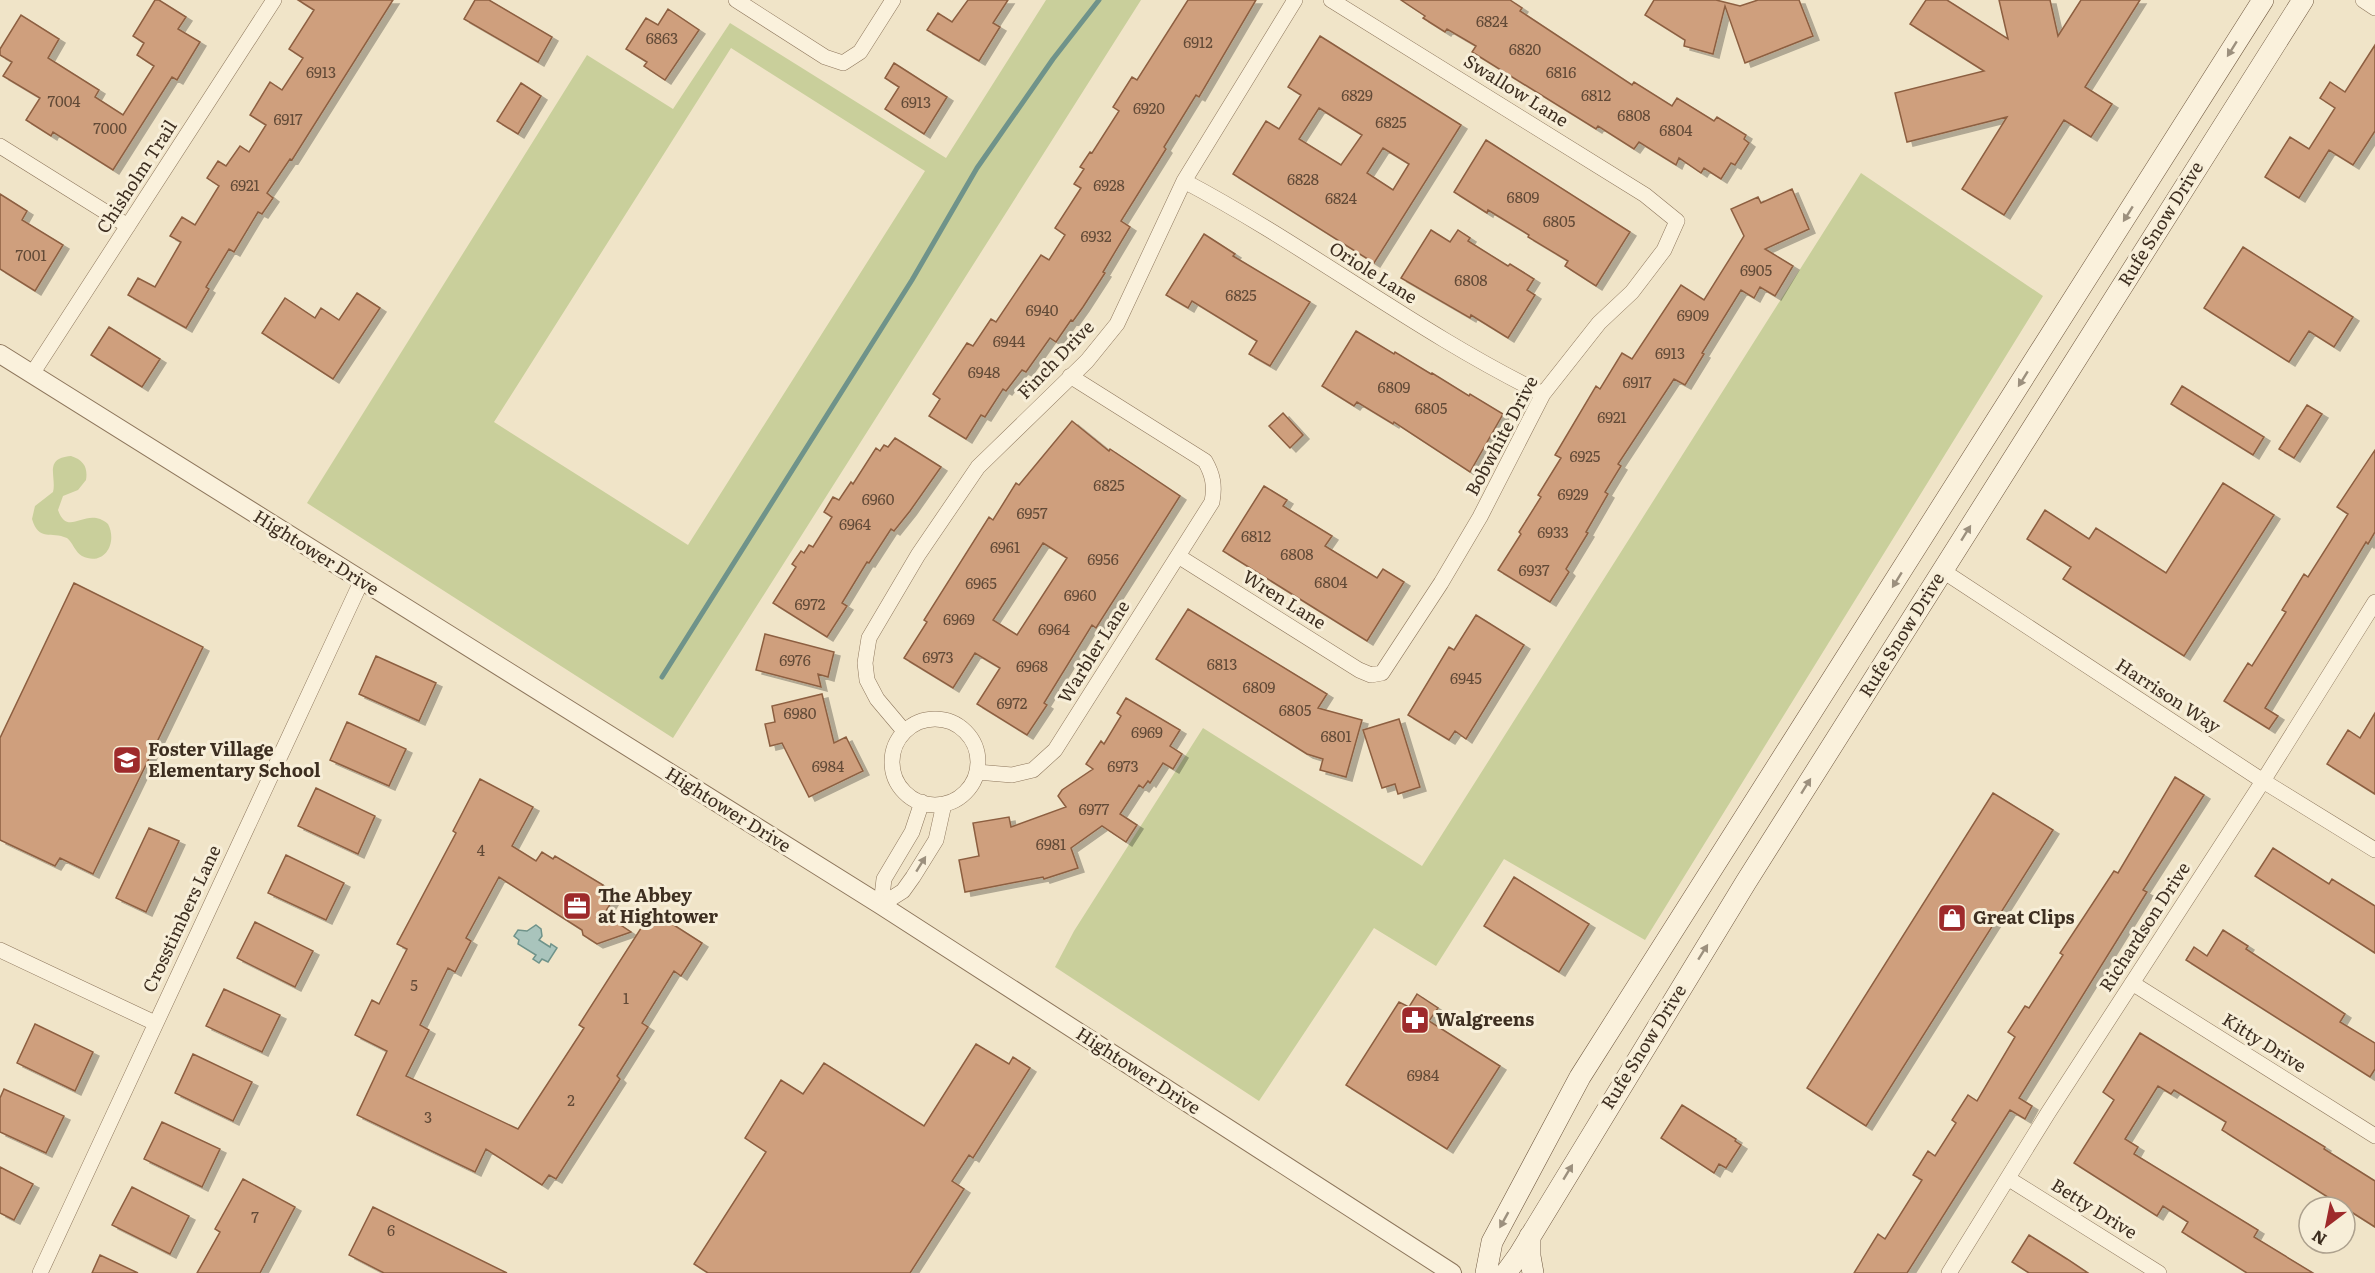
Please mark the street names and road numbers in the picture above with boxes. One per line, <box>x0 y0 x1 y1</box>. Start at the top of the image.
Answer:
street label: Swallow Lane <box>1459 47 1574 133</box>
street label: Chisholm Trail <box>89 114 183 238</box>
street label: Rufe Snow Drive <box>2110 156 2209 291</box>
street label: Oriole Lane <box>1324 234 1423 310</box>
street label: Finch Drive <box>1010 313 1100 404</box>
street label: Bobwhite Drive <box>1458 370 1544 500</box>
street label: Hightower Drive <box>249 502 385 601</box>
street label: Wren Lane <box>1238 562 1332 635</box>
street label: Rufe Snow Drive <box>1851 567 1950 702</box>
street label: Warbler Lane <box>1050 594 1135 708</box>
street label: Harrison Way <box>2111 651 2227 739</box>
street label: Hightower Drive <box>661 759 797 858</box>
street label: Crosstimbers Lane <box>135 840 227 997</box>
street label: Richardson Drive <box>2092 856 2196 996</box>
street label: Rufe Snow Drive <box>1593 979 1692 1114</box>
street label: Kitty Drive <box>2217 1005 2312 1078</box>
street label: Hightower Drive <box>1071 1019 1206 1120</box>
street label: Betty Drive <box>2047 1171 2143 1245</box>

